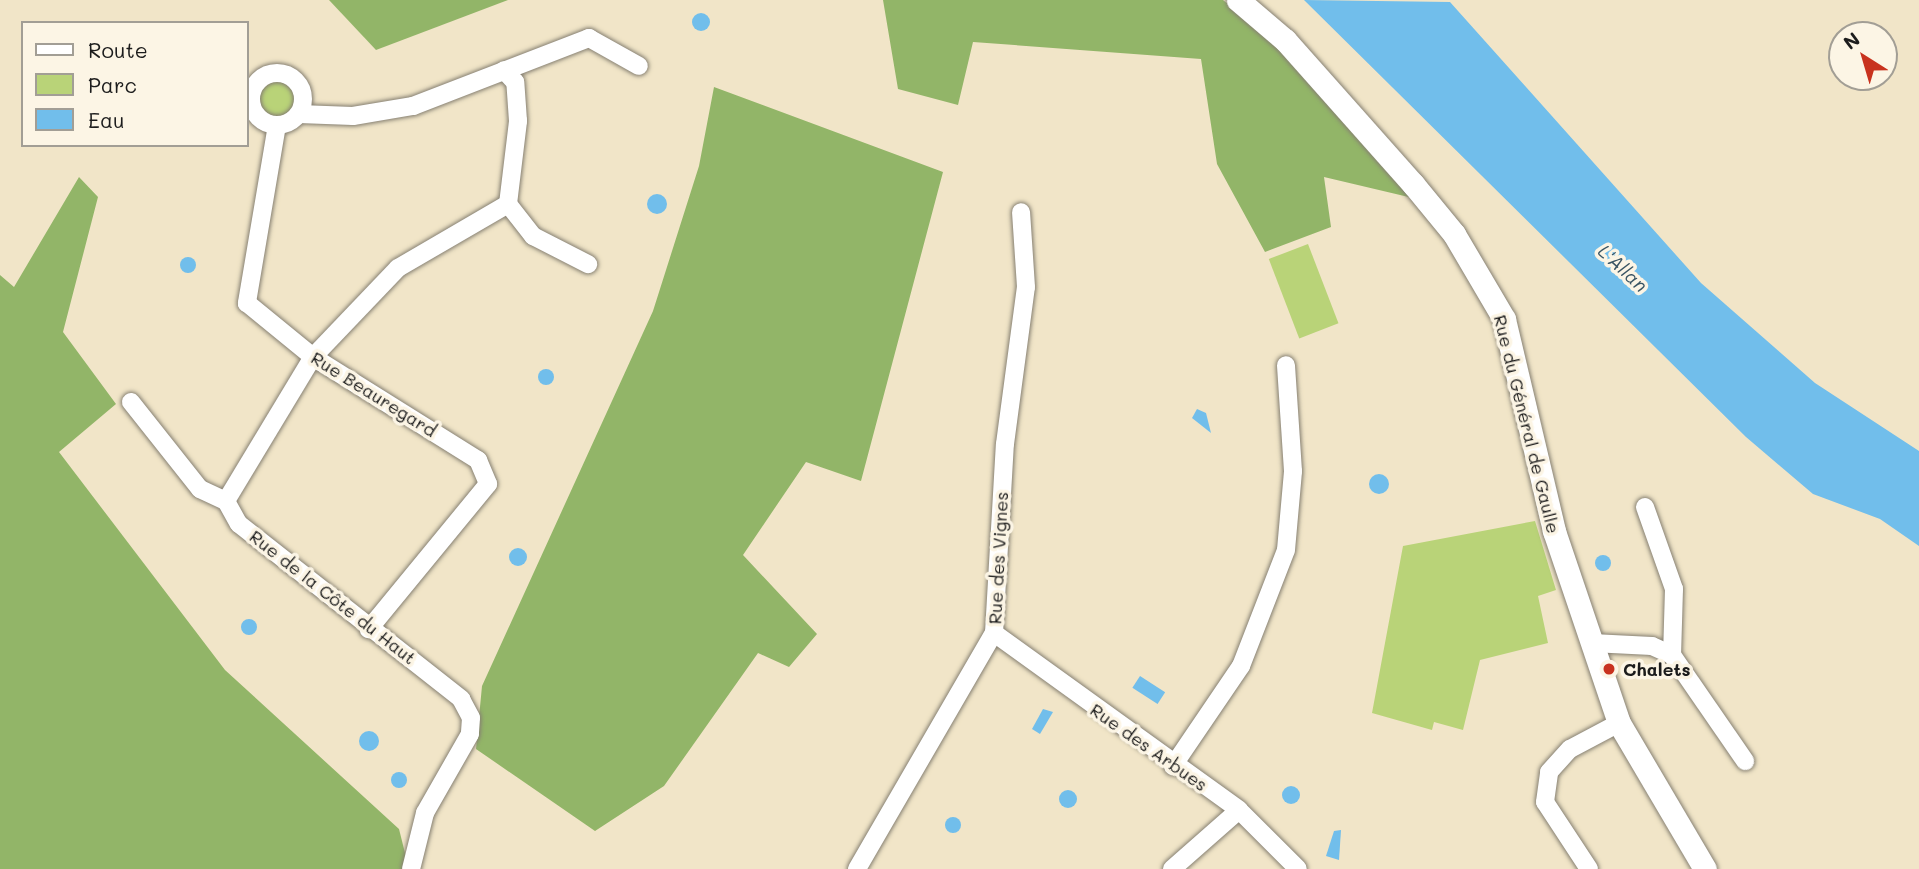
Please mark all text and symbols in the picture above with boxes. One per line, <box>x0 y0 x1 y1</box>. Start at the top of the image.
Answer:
legend <box>21 21 248 147</box>
north arrow <box>1828 21 1898 91</box>
text: N <box>1838 26 1865 55</box>
text: Route <box>88 36 148 63</box>
text: Parc <box>88 71 137 98</box>
text: Eau <box>88 106 125 133</box>
water label: L'Allan <box>1594 239 1652 297</box>
street label: Rue du Général de Gaulle <box>1489 313 1565 535</box>
street label: Rue Beauregard <box>307 347 441 441</box>
street label: Rue des Vignes <box>984 491 1012 625</box>
street label: Rue de la Côte du Haut <box>245 525 421 669</box>
place label: Chalets <box>1623 658 1691 680</box>
marker: Chalets <box>1601 661 1617 677</box>
street label: Rue des Arbues <box>1086 699 1212 795</box>

